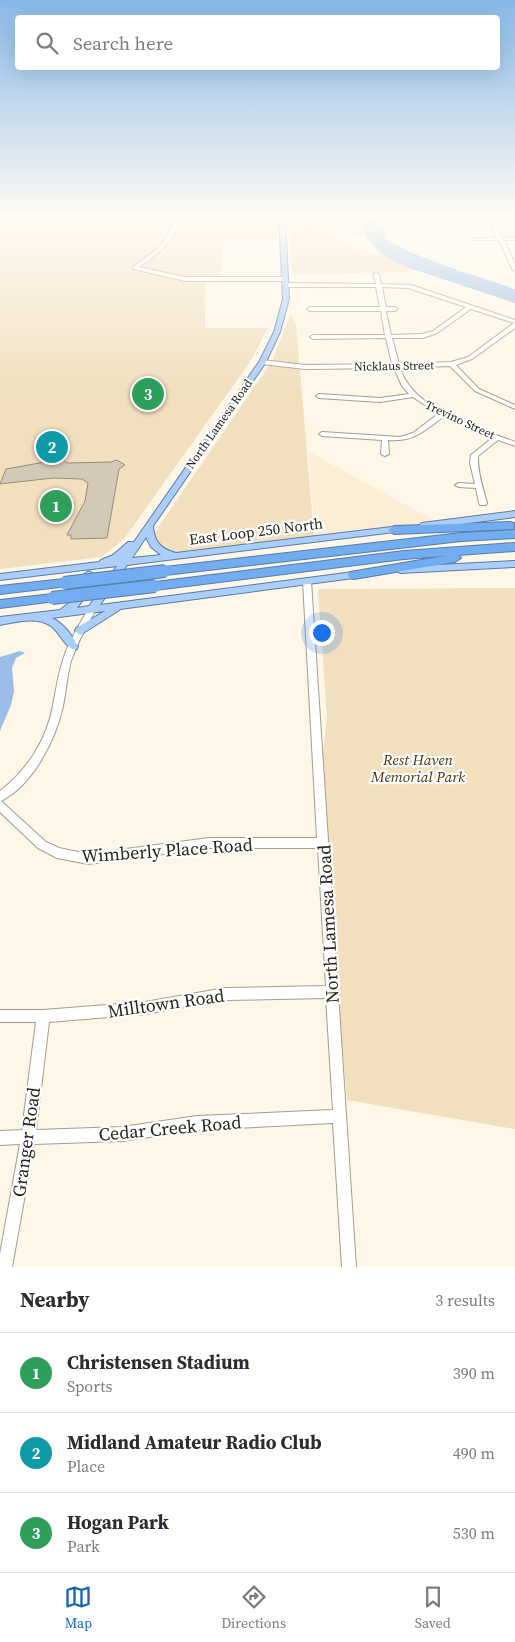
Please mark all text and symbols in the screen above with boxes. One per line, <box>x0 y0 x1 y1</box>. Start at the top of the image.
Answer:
search box <box>15 15 500 70</box>
icon: search <box>33 29 61 57</box>
text: Search here <box>73 30 173 56</box>
street label: Nicklaus Street <box>354 357 434 375</box>
pin: 3 <box>132 375 164 413</box>
street label: North Lamesa Road <box>182 376 256 472</box>
street label: Trevino Street <box>423 397 498 443</box>
pin: 2 <box>36 428 68 466</box>
pin: 1 <box>40 487 72 525</box>
street label: East Loop 250 North <box>188 512 324 550</box>
your location <box>309 620 335 646</box>
park label: Rest Haven Memorial Park <box>370 749 466 787</box>
street label: Wimberly Place Road <box>80 832 254 868</box>
street label: North Lamesa Road <box>311 844 345 1004</box>
street label: Milltown Road <box>106 982 226 1024</box>
street label: Granger Road <box>6 1086 46 1198</box>
street label: Cedar Creek Road <box>98 1109 242 1147</box>
text: Nearby <box>20 1285 90 1314</box>
text: 3 results <box>435 1289 495 1311</box>
text: Christensen Stadium <box>67 1349 250 1375</box>
text: 1 <box>32 1362 40 1384</box>
text: 390 m <box>453 1362 495 1384</box>
text: Sports <box>67 1375 112 1397</box>
text: Midland Amateur Radio Club <box>67 1429 322 1455</box>
text: 2 <box>32 1442 40 1464</box>
text: 490 m <box>453 1442 495 1464</box>
text: Place <box>67 1455 105 1477</box>
text: Hogan Park <box>67 1509 169 1535</box>
text: 3 <box>32 1522 40 1544</box>
text: 530 m <box>453 1522 495 1544</box>
text: Park <box>67 1535 100 1557</box>
tab: Map <box>64 1583 92 1633</box>
tab: Directions <box>221 1583 286 1633</box>
tab: Saved <box>415 1583 451 1633</box>

